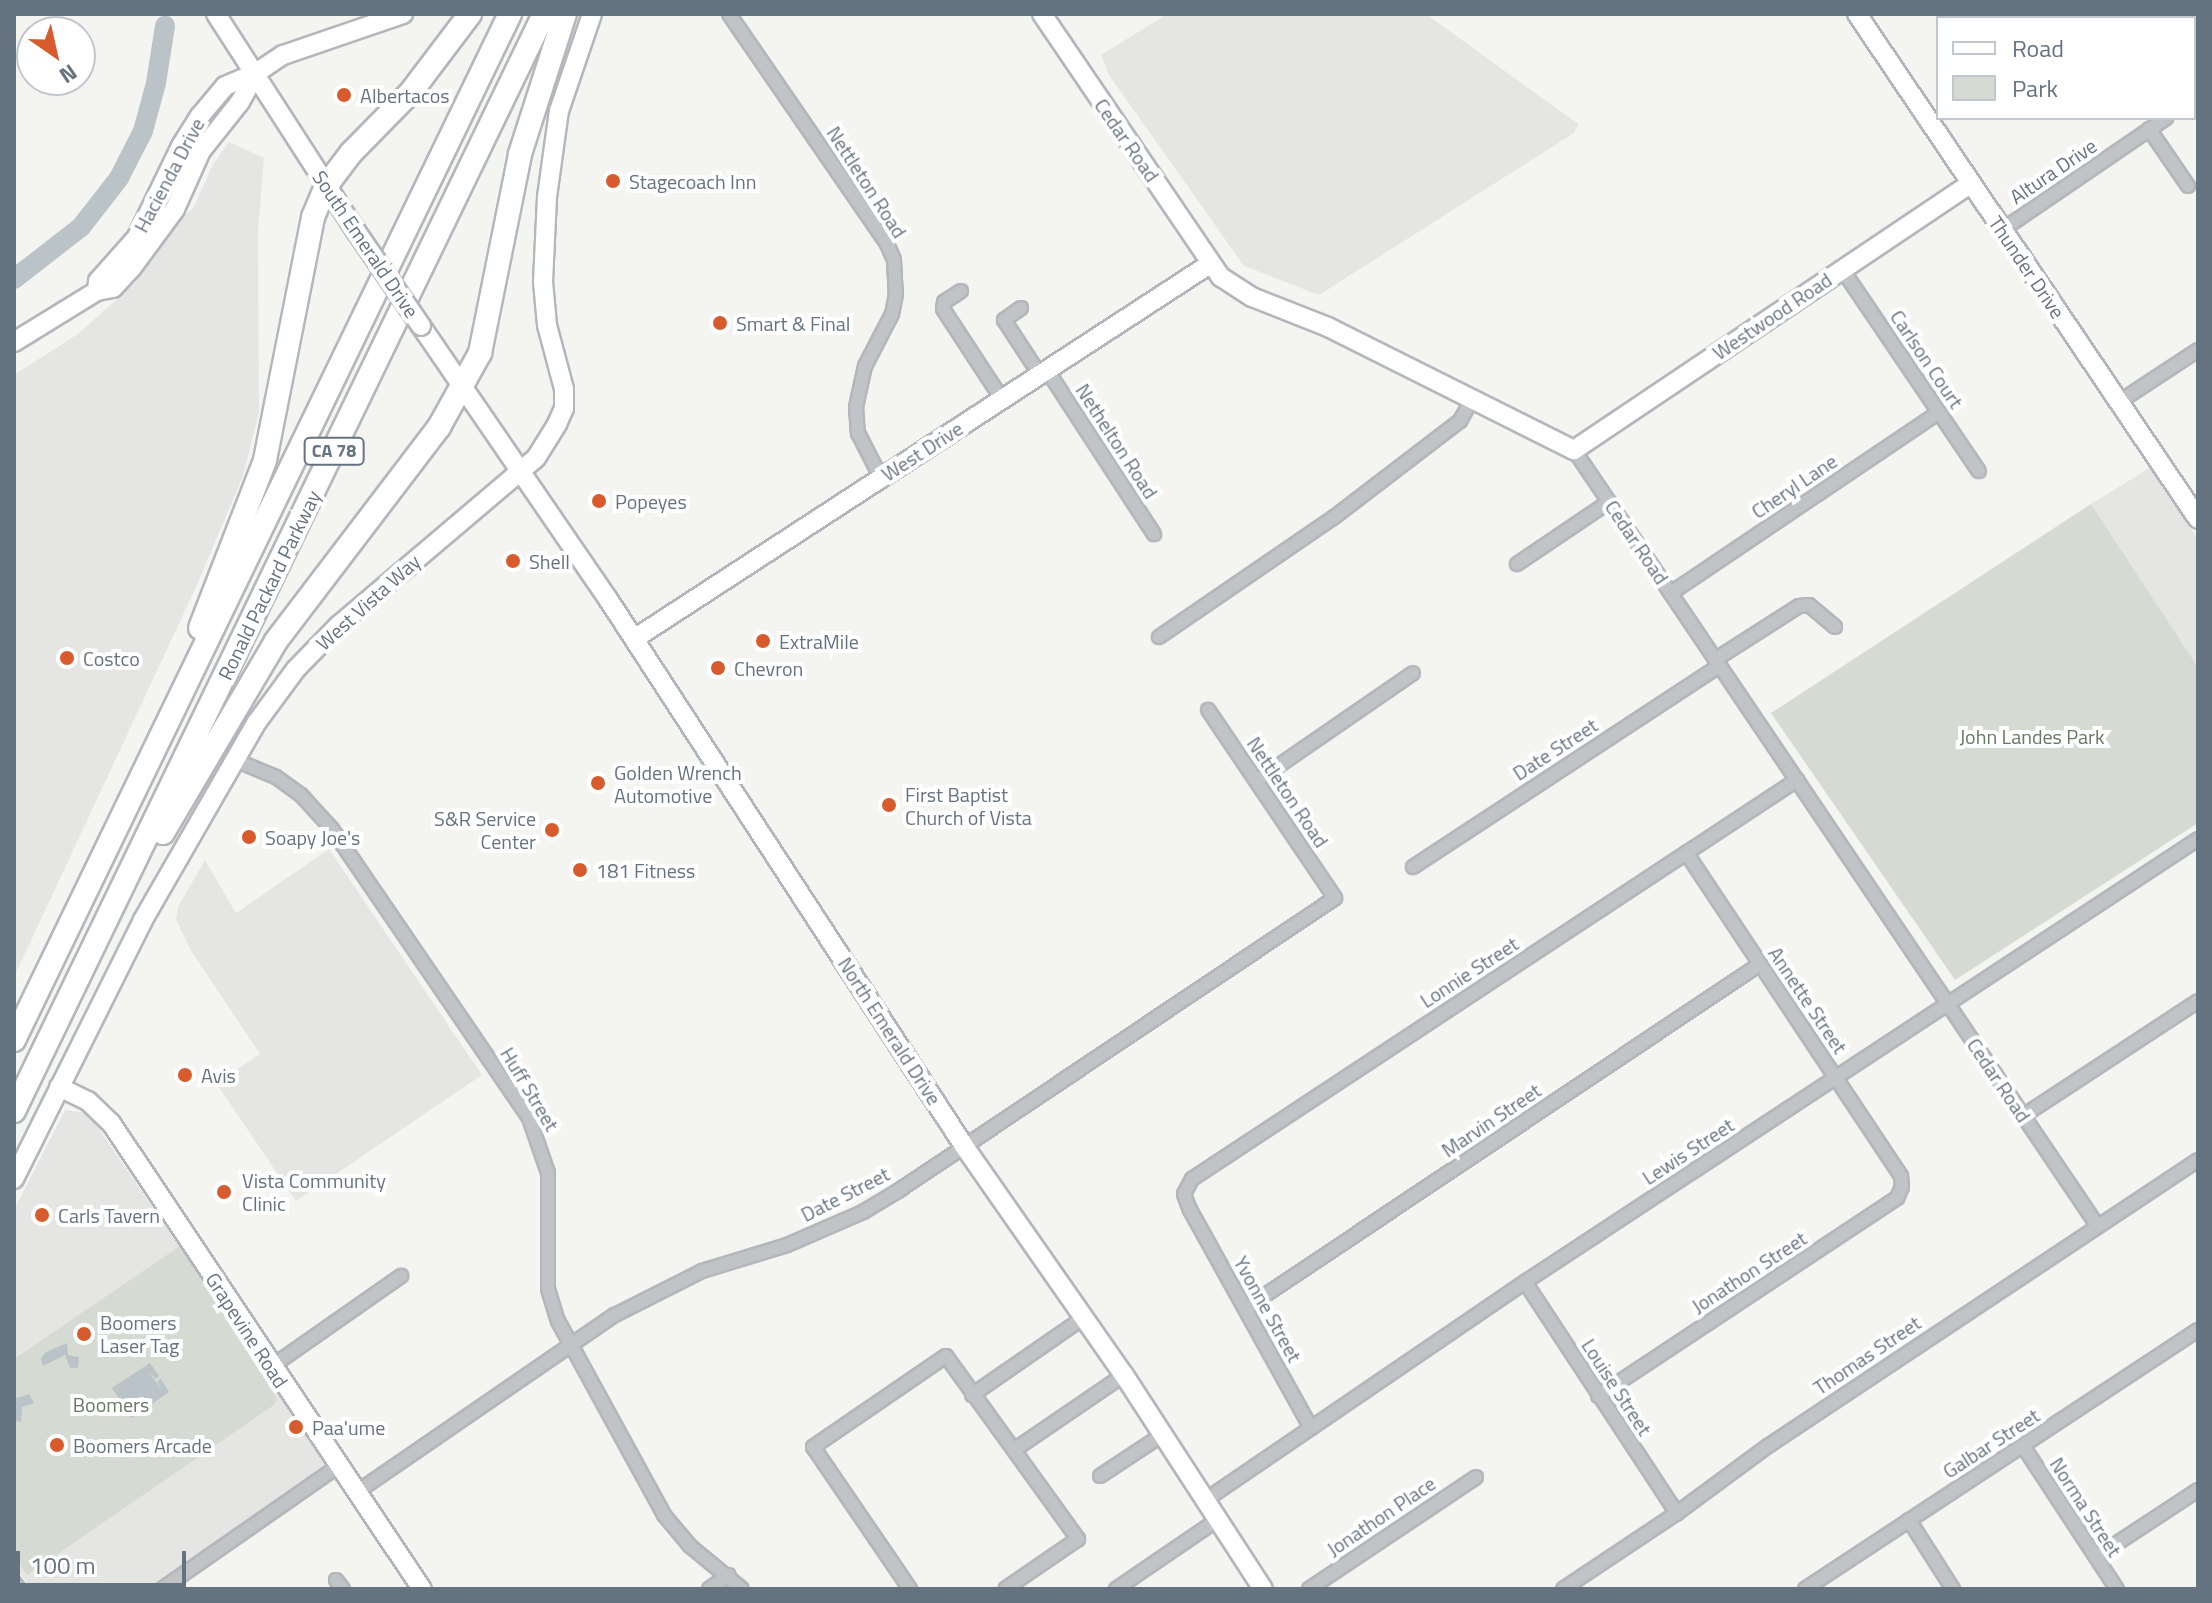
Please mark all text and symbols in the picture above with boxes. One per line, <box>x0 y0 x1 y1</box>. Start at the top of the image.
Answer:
north arrow <box>16 16 96 96</box>
legend <box>1936 16 2196 120</box>
text: Road <box>2012 30 2064 66</box>
text: N <box>52 56 84 93</box>
text: Park <box>2012 70 2058 106</box>
place label: Albertacos <box>360 83 450 107</box>
marker: Albertacos <box>335 86 353 104</box>
street label: Cedar Road <box>1090 94 1164 186</box>
street label: Hacienda Drive <box>129 114 209 236</box>
street label: Nettleton Road <box>822 122 912 242</box>
street label: Altura Drive <box>2005 133 2101 209</box>
street label: South Emerald Drive <box>308 166 424 322</box>
place label: Stagecoach Inn <box>629 169 757 193</box>
marker: Stagecoach Inn <box>604 172 622 190</box>
street label: Thunder Drive <box>1984 211 2070 323</box>
street label: Westwood Road <box>1708 267 1836 365</box>
street label: Carlson Court <box>1885 305 1969 413</box>
place label: Smart & Final <box>736 311 850 335</box>
marker: Smart & Final <box>711 314 729 332</box>
street label: Nethelton Road <box>1071 379 1163 503</box>
street label: West Drive <box>877 416 967 486</box>
road number: CA 78 <box>302 437 366 465</box>
street label: Cheryl Lane <box>1747 449 1841 523</box>
street label: Ronald Packard Parkway <box>213 486 325 684</box>
place label: Popeyes <box>615 489 687 513</box>
marker: Popeyes <box>590 492 608 510</box>
street label: Cedar Road <box>1600 495 1674 589</box>
street label: West Vista Way <box>311 549 425 655</box>
place label: Shell <box>529 549 570 573</box>
marker: Shell <box>504 552 522 570</box>
place label: ExtraMile <box>779 629 859 653</box>
marker: ExtraMile <box>754 632 772 650</box>
place label: Costco <box>83 646 140 670</box>
marker: Costco <box>58 649 76 667</box>
place label: Chevron <box>734 656 803 680</box>
marker: Chevron <box>709 659 727 677</box>
street label: Date Street <box>1508 713 1602 785</box>
park label: John Landes Park <box>1959 724 2105 748</box>
street label: Nettleton Road <box>1242 732 1334 852</box>
place label: Golden Wrench Automotive <box>614 760 742 807</box>
marker: Golden Wrench Automotive <box>589 774 607 792</box>
place label: First Baptist Church of Vista <box>905 782 1032 829</box>
marker: First Baptist Church of Vista <box>880 796 898 814</box>
place label: S&R Service Center <box>434 806 536 853</box>
marker: S&R Service Center <box>543 821 561 839</box>
place label: Soapy Joe's <box>265 825 360 849</box>
marker: Soapy Joe's <box>240 828 258 846</box>
place label: 181 Fitness <box>596 858 695 882</box>
marker: 181 Fitness <box>571 861 589 879</box>
street label: Lonnie Street <box>1416 931 1522 1013</box>
street label: Annette Street <box>1764 942 1852 1058</box>
street label: North Emerald Drive <box>833 953 947 1109</box>
street label: Cedar Road <box>1962 1033 2036 1127</box>
street label: Huff Street <box>496 1043 564 1135</box>
place label: Avis <box>201 1063 236 1087</box>
marker: Avis <box>176 1066 194 1084</box>
street label: Marvin Street <box>1437 1078 1545 1162</box>
street label: Lewis Street <box>1638 1113 1738 1189</box>
street label: Date Street <box>797 1162 893 1226</box>
place label: Vista Community Clinic <box>242 1168 386 1215</box>
marker: Vista Community Clinic <box>213 1181 235 1203</box>
place label: Carls Tavern <box>58 1203 160 1227</box>
marker: Carls Tavern <box>33 1206 51 1224</box>
street label: Jonathon Street <box>1687 1226 1811 1318</box>
street label: Yvonne Street <box>1229 1252 1307 1366</box>
street label: Grapevine Road <box>201 1268 293 1392</box>
place label: Boomers Laser Tag <box>100 1310 179 1357</box>
street label: Thomas Street <box>1809 1310 1925 1400</box>
marker: Boomers Laser Tag <box>75 1325 93 1343</box>
street label: Louise Street <box>1577 1334 1657 1440</box>
park label: Boomers <box>73 1392 149 1416</box>
street label: Galbar Street <box>1938 1403 2044 1483</box>
place label: Paa'ume <box>312 1415 385 1439</box>
marker: Paa'ume <box>287 1418 305 1436</box>
place label: Boomers Arcade <box>73 1433 212 1457</box>
marker: Boomers Arcade <box>48 1436 66 1454</box>
street label: Norma Street <box>2045 1453 2127 1561</box>
street label: Jonathon Place <box>1322 1471 1440 1561</box>
scale bar <box>20 1535 190 1585</box>
text: 100 m <box>30 1547 96 1583</box>

